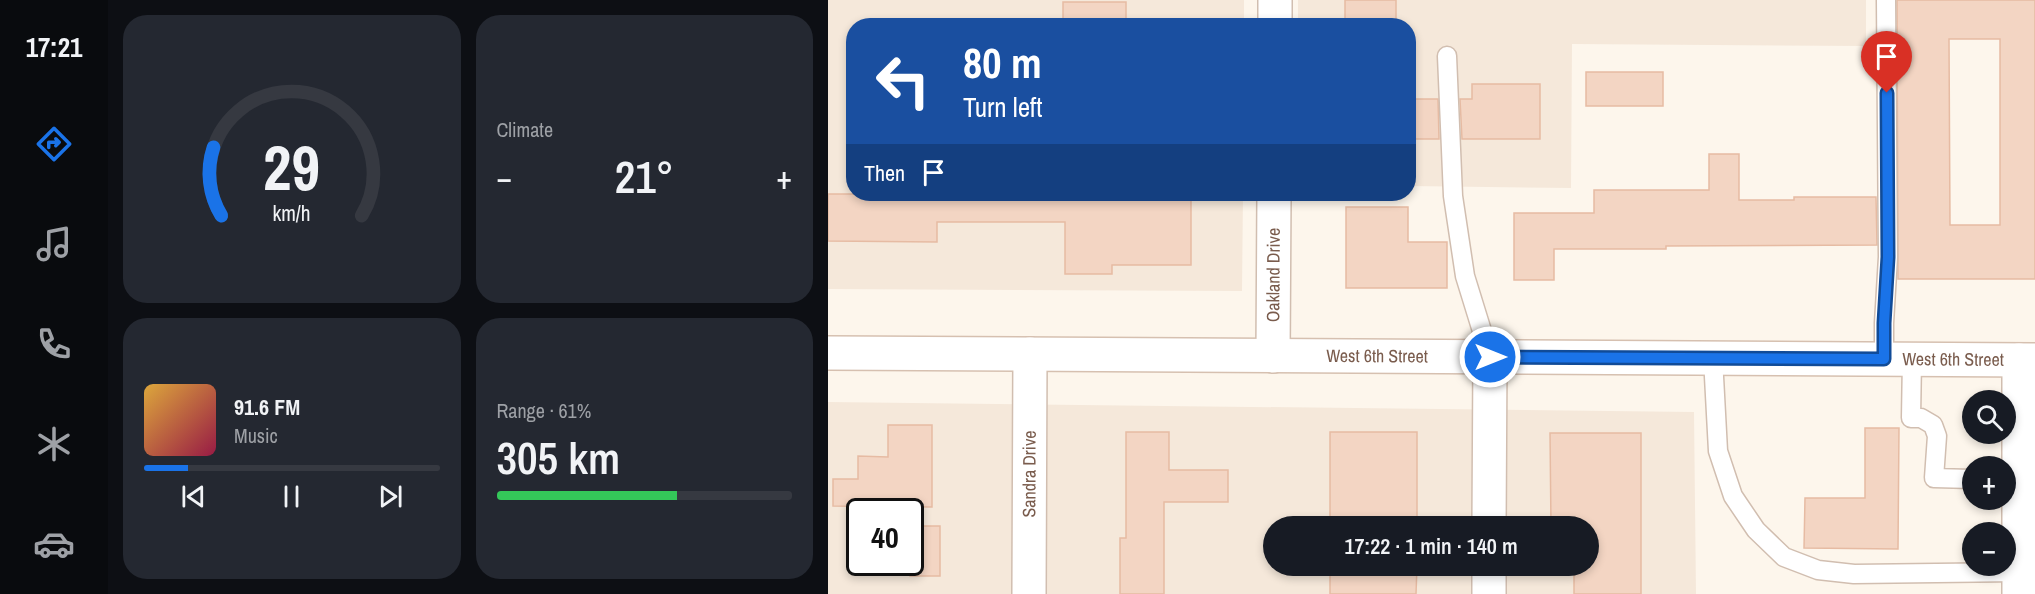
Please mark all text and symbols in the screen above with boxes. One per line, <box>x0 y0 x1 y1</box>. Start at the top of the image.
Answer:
text: 17:21 <box>26 29 82 65</box>
pin <box>1861 31 1912 93</box>
text: 80 m <box>963 35 1042 91</box>
icon: arrive <box>1870 40 1903 73</box>
icon: left <box>864 42 942 120</box>
text: Turn left <box>963 89 1042 125</box>
text: Climate <box>497 116 553 143</box>
icon: directions <box>33 123 75 165</box>
text: 29 <box>263 125 320 209</box>
text: 21° <box>615 146 674 207</box>
text: − <box>497 155 512 199</box>
text: + <box>776 155 792 199</box>
icon: arrive <box>917 156 950 189</box>
text: Then <box>864 158 905 188</box>
text: km/h <box>273 199 311 228</box>
icon: music <box>33 223 75 265</box>
street label: Oakland Drive <box>1260 228 1286 322</box>
icon: phone <box>33 323 75 365</box>
position arrow <box>1458 325 1522 389</box>
street label: West 6th Street <box>1326 343 1428 368</box>
street label: West 6th Street <box>1902 346 2004 372</box>
map controls <box>1962 390 2016 576</box>
button: search <box>1962 390 2016 444</box>
text: 91.6 FM <box>234 392 300 422</box>
text: Range · 61% <box>497 397 591 424</box>
text: Music <box>234 422 278 449</box>
icon: climate <box>33 423 75 465</box>
text: 305 km <box>497 427 620 488</box>
street label: Sandra Drive <box>1016 430 1042 518</box>
button: + <box>1962 456 2016 510</box>
icon: previous <box>177 480 210 513</box>
icon: pause <box>275 480 308 513</box>
icon: next <box>374 480 407 513</box>
speed limit sign: 40 <box>846 498 924 576</box>
button: − <box>1962 522 2016 576</box>
icon: car <box>33 523 75 565</box>
text: 17:22 · 1 min · 140 m <box>1344 531 1518 561</box>

